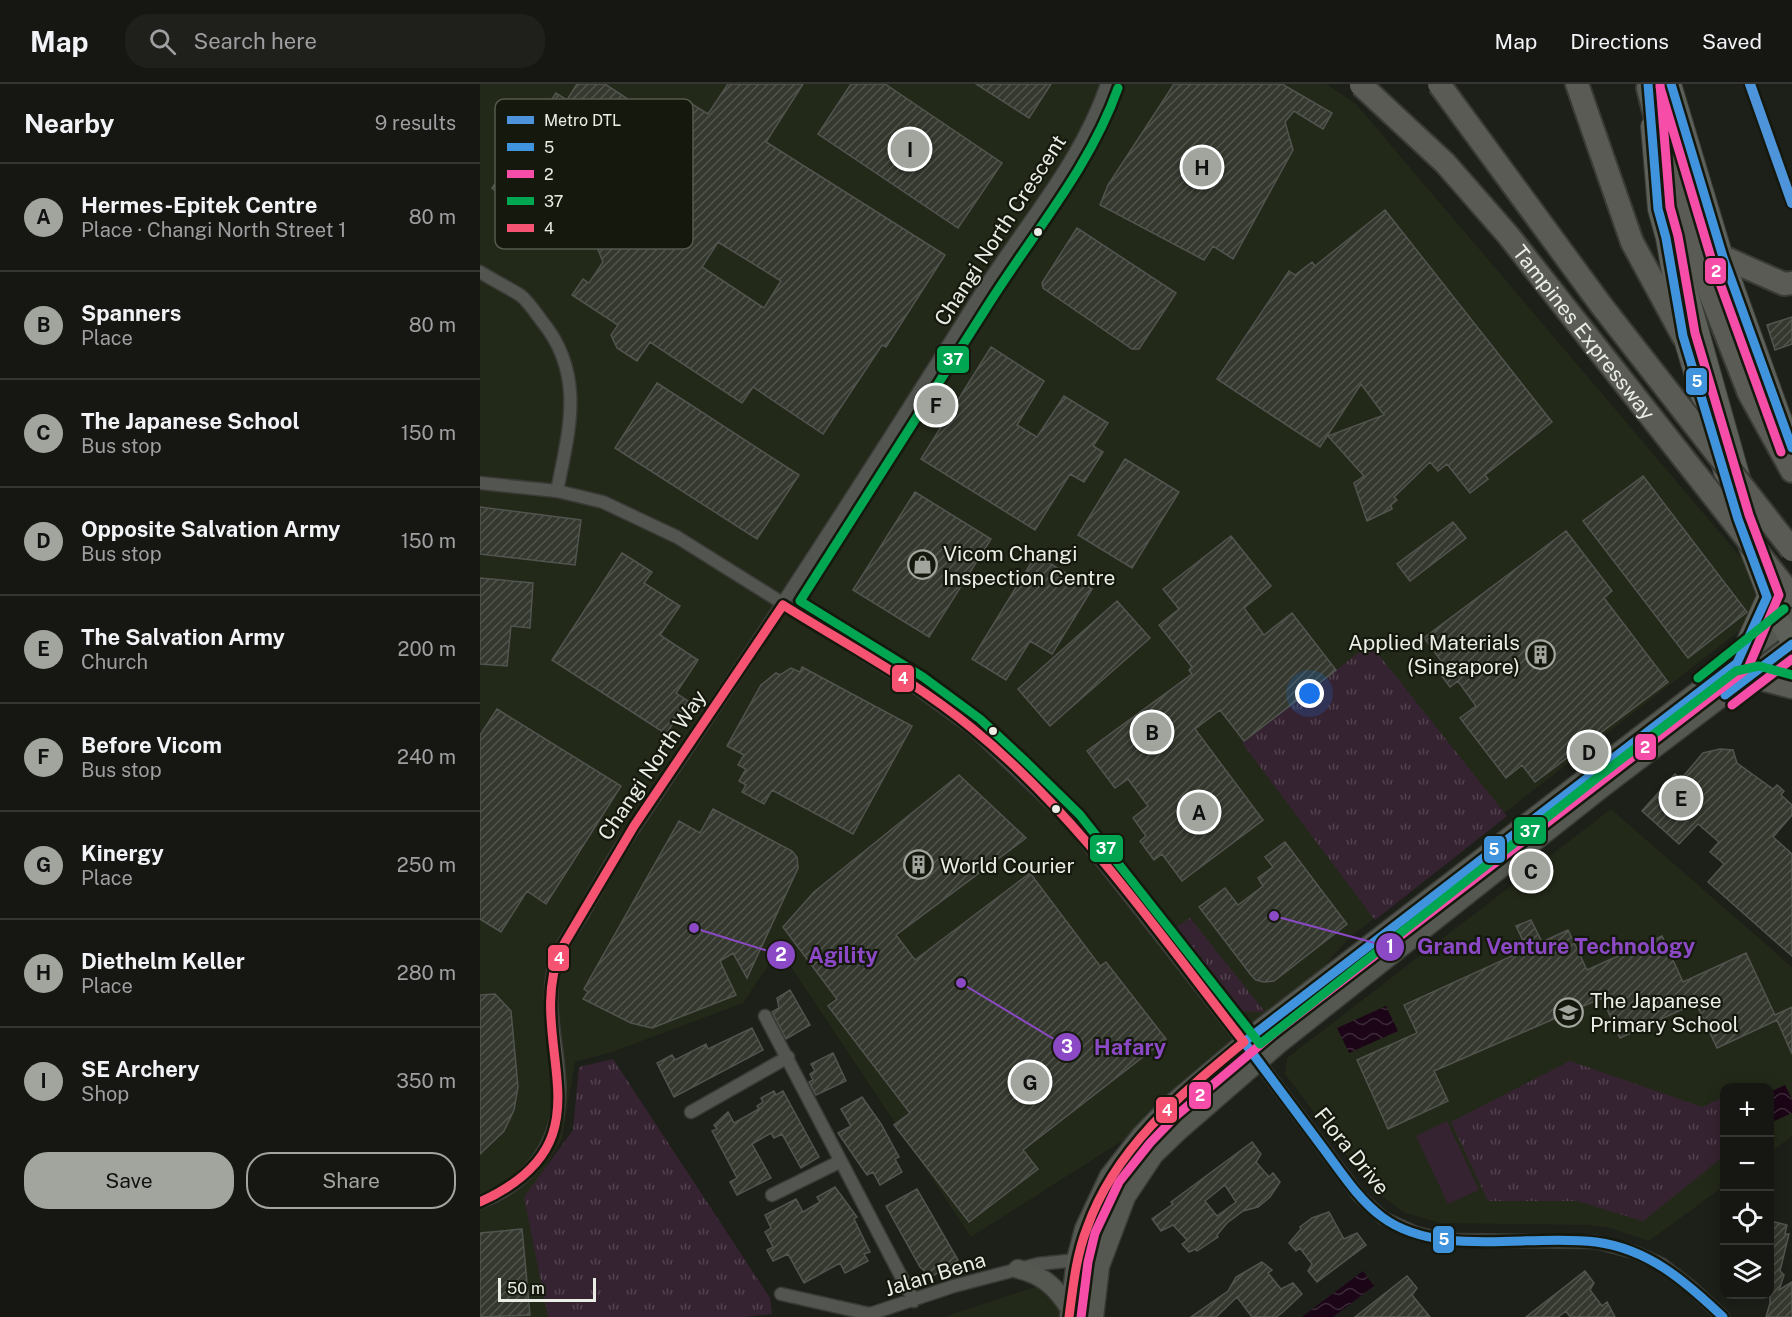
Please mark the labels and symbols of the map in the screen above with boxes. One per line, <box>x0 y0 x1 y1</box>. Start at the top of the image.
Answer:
legend <box>495 99 693 249</box>
text: Metro DTL <box>544 111 621 130</box>
pin: I <box>890 126 930 172</box>
street label: Changi North Crescent <box>929 130 1071 330</box>
text: 5 <box>544 138 554 157</box>
pin: H <box>1182 144 1222 190</box>
text: 2 <box>544 165 554 184</box>
text: 37 <box>544 192 563 211</box>
text: 4 <box>544 219 554 238</box>
unlabelled marker <box>1032 226 1044 238</box>
street label: Tampines Expressway <box>1508 240 1661 425</box>
line badge: 2 <box>1704 257 1727 285</box>
text: 2 <box>1711 262 1721 281</box>
line badge: 37 <box>936 345 970 374</box>
text: 37 <box>943 350 963 369</box>
line badge: 5 <box>1685 367 1708 396</box>
text: 5 <box>1692 372 1703 391</box>
pin: F <box>916 382 956 428</box>
place label: Vicom Changi Inspection Centre <box>943 541 1115 590</box>
shop icon: Vicom Changi Inspection Centre <box>906 549 938 581</box>
place label: Applied Materials (Singapore) <box>1348 630 1520 679</box>
building icon: Applied Materials (Singapore) <box>1525 638 1557 670</box>
line badge: 4 <box>891 664 915 693</box>
text: 4 <box>898 669 909 688</box>
your location <box>1295 679 1324 708</box>
street label: Changi North Way <box>593 685 711 845</box>
pin: B <box>1132 710 1172 754</box>
unlabelled marker <box>987 725 999 737</box>
pin: D <box>1570 730 1608 774</box>
line badge: 2 <box>1634 733 1657 761</box>
text: 2 <box>1640 738 1650 757</box>
pin: E <box>1662 776 1700 820</box>
pin: A <box>1180 790 1218 834</box>
unlabelled marker <box>1050 803 1062 815</box>
line badge: 37 <box>1513 816 1547 845</box>
text: 37 <box>1520 822 1540 841</box>
line badge: 37 <box>1089 834 1124 863</box>
line badge: 5 <box>1483 835 1506 864</box>
text: 37 <box>1096 839 1116 858</box>
text: 5 <box>1489 840 1500 859</box>
pin: C <box>1512 848 1550 894</box>
building icon: World Courier <box>903 849 935 881</box>
place label: World Courier <box>940 853 1075 878</box>
callout: Grand Venture Technology <box>1375 927 1708 967</box>
text: Grand Venture Technology <box>1417 933 1696 959</box>
callout: Agility <box>766 935 890 975</box>
text: 1 <box>1386 936 1394 957</box>
text: Agility <box>808 942 879 968</box>
line badge: 4 <box>547 944 570 972</box>
text: 2 <box>775 944 787 965</box>
text: 4 <box>554 949 565 968</box>
place label: The Japanese Primary School <box>1590 988 1739 1037</box>
school or university icon: The Japanese Primary School <box>1553 996 1585 1028</box>
callout: Hafary <box>1052 1027 1179 1067</box>
text: Hafary <box>1094 1034 1167 1060</box>
text: 3 <box>1061 1036 1073 1057</box>
pin: G <box>1010 1060 1050 1104</box>
line badge: 2 <box>1188 1081 1212 1110</box>
text: 2 <box>1195 1086 1205 1105</box>
line badge: 4 <box>1155 1096 1178 1124</box>
text: 4 <box>1162 1101 1173 1120</box>
street label: Flora Drive <box>1309 1102 1395 1200</box>
line badge: 5 <box>1432 1225 1455 1254</box>
text: 5 <box>1439 1230 1450 1249</box>
street label: Jalan Bena <box>881 1247 989 1301</box>
scale bar <box>498 1275 596 1302</box>

